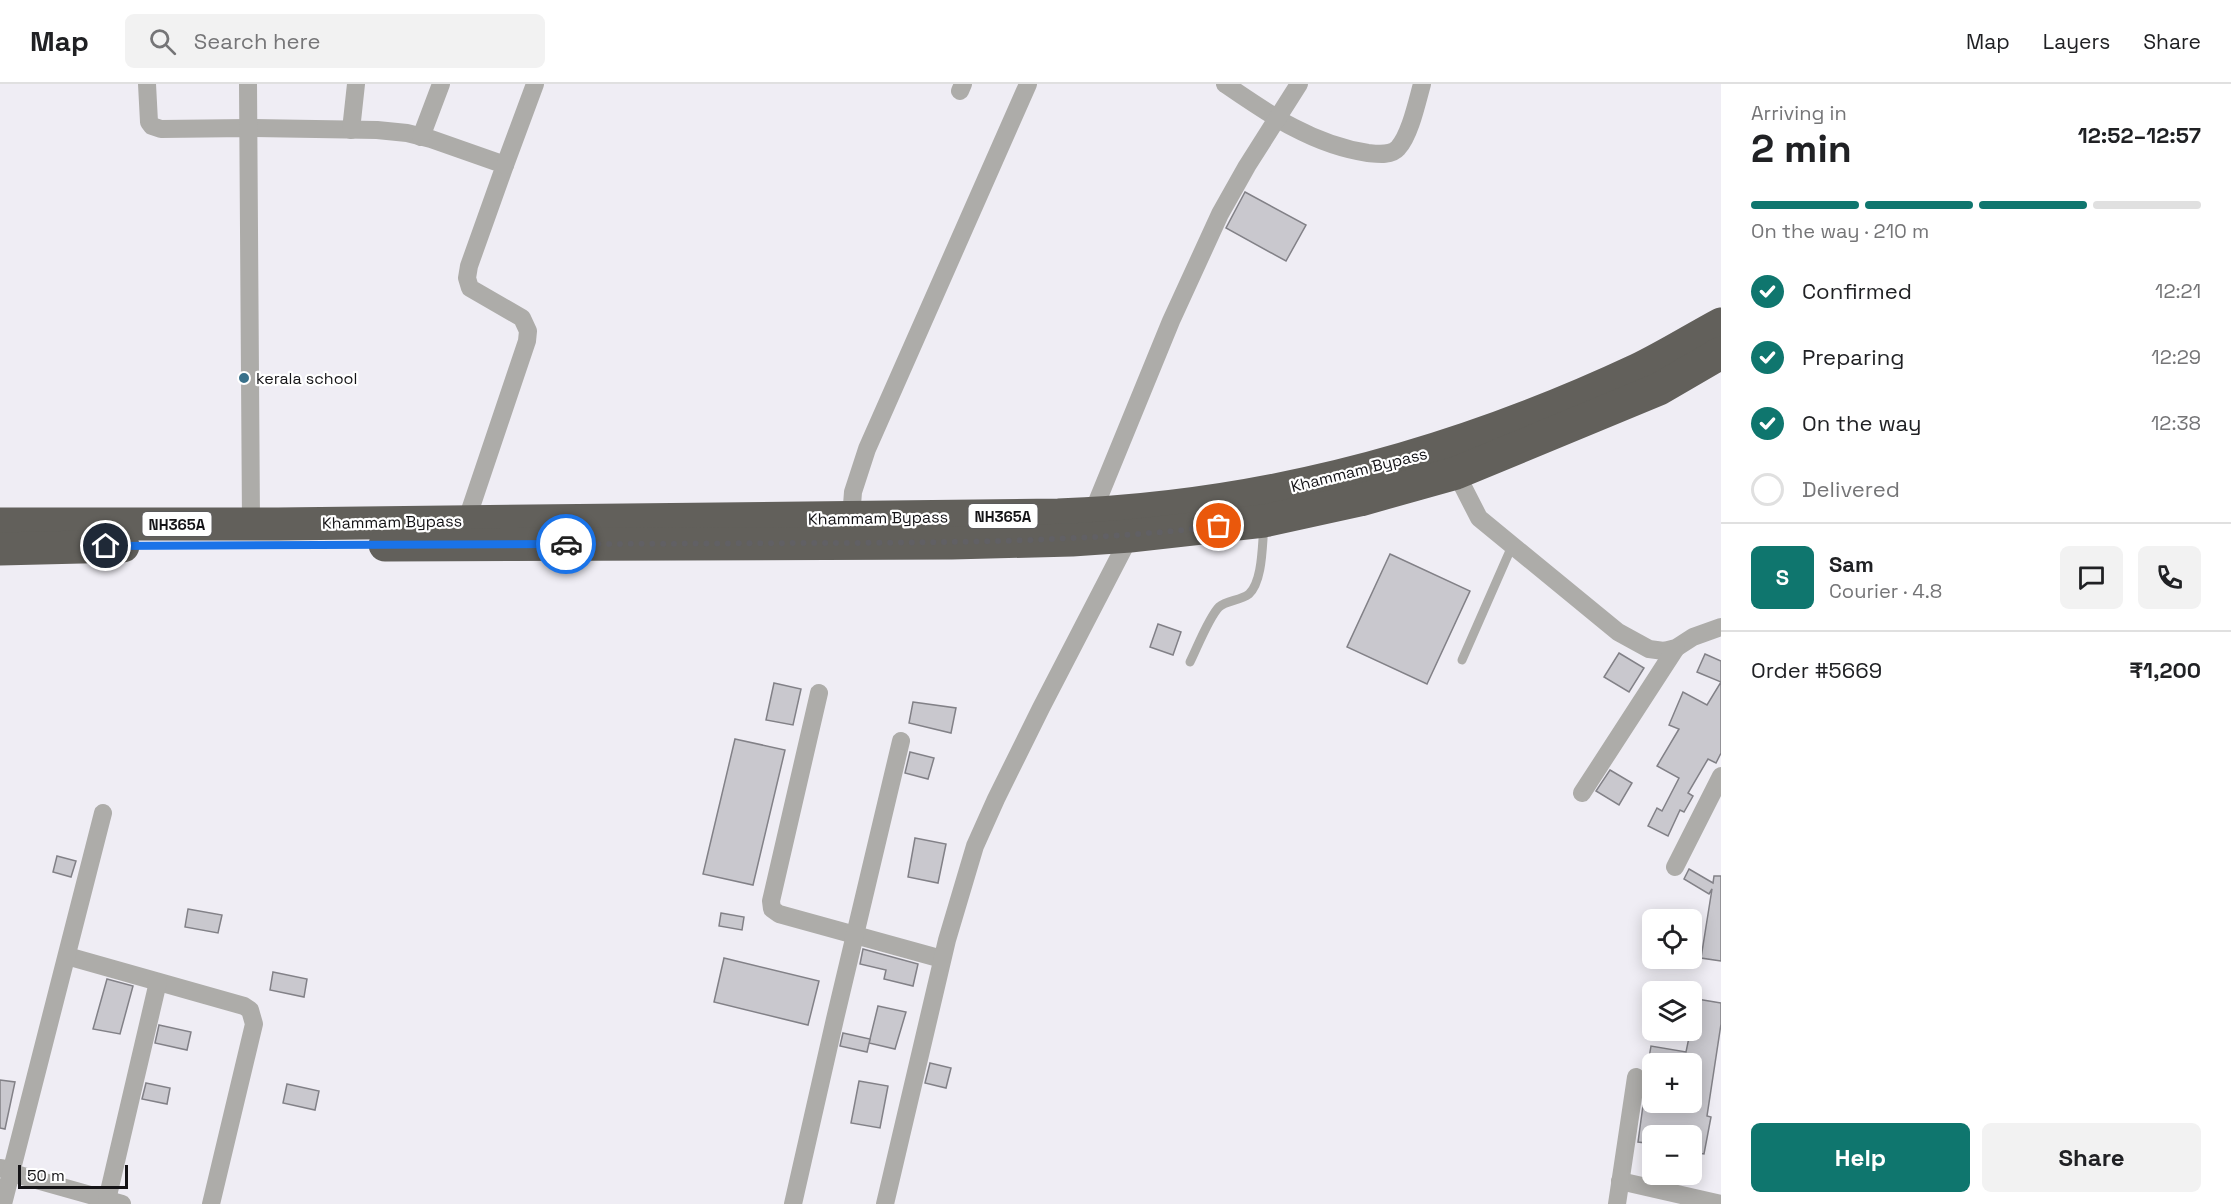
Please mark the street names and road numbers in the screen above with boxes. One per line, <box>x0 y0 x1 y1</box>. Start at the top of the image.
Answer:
street label: Khammam Bypass <box>1289 443 1429 497</box>
road number: NH365A <box>968 504 1038 528</box>
street label: Khammam Bypass <box>808 506 948 530</box>
street label: Khammam Bypass <box>322 510 462 534</box>
road number: NH365A <box>142 512 212 536</box>

